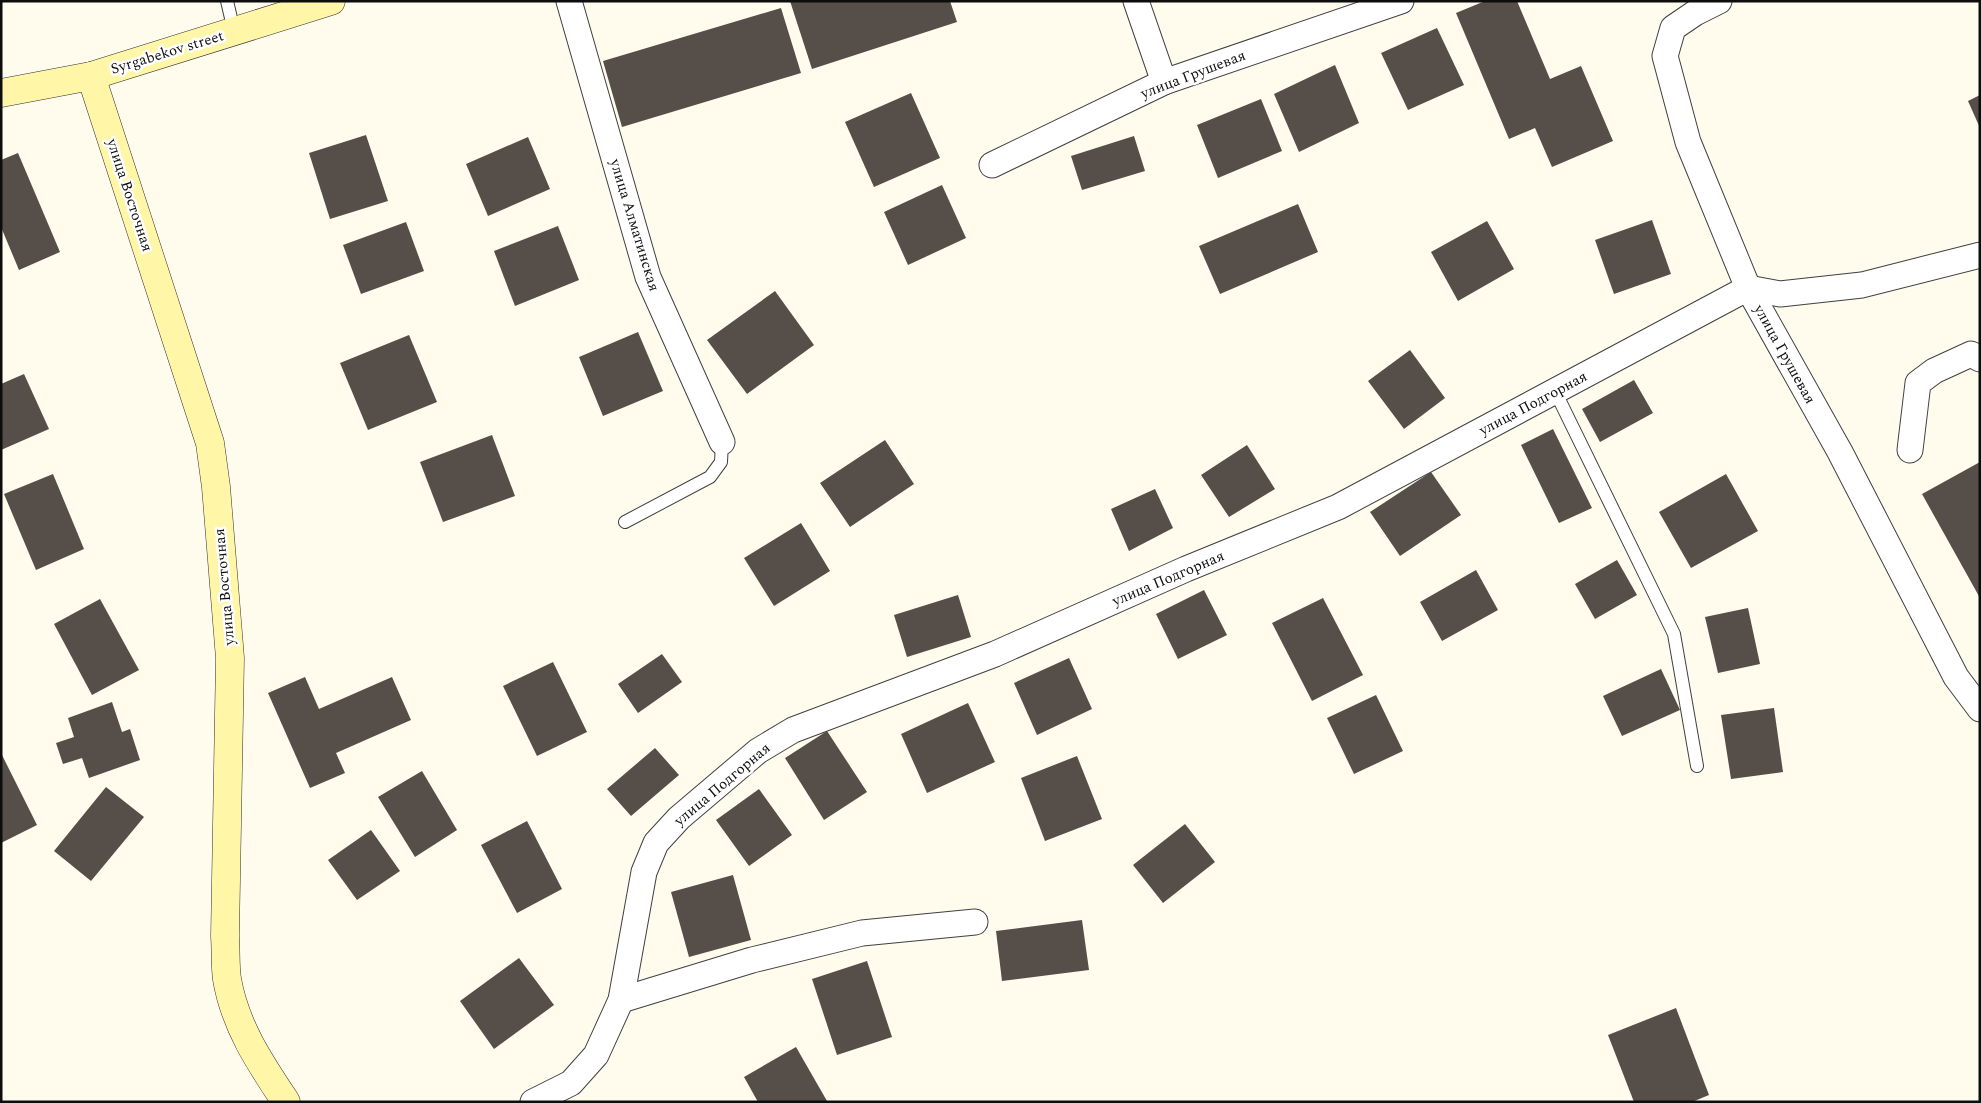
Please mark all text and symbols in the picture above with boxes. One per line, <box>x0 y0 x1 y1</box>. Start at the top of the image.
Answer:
street label: Syrgabekov street <box>108 24 227 81</box>
street label: улица Грушевая <box>1136 44 1249 105</box>
street label: улица Восточная <box>100 135 159 255</box>
street label: улица Алматинская <box>603 155 666 294</box>
street label: улица Грушевая <box>1747 299 1821 408</box>
street label: улица Подгорная <box>1474 365 1591 442</box>
street label: улица Восточная <box>208 527 241 647</box>
street label: улица Подгорная <box>1108 544 1228 613</box>
street label: улица Подгорная <box>668 737 776 832</box>

